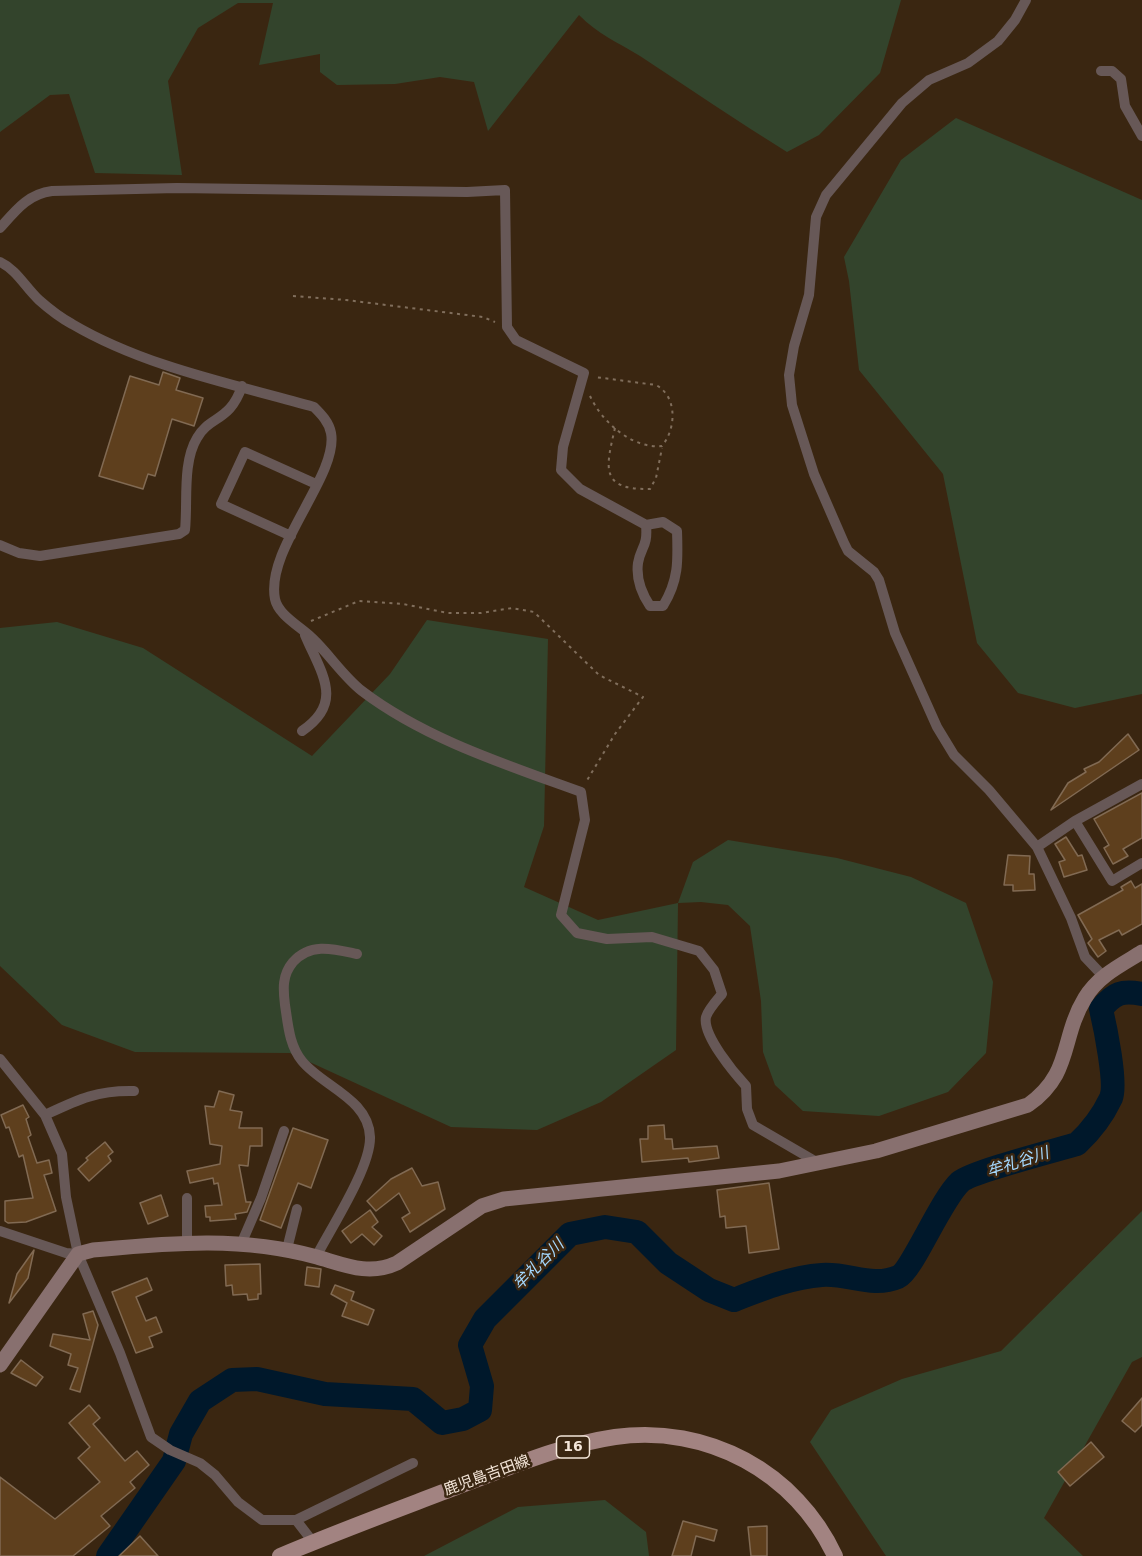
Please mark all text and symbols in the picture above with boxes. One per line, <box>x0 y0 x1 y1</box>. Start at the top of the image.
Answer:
water label: 牟礼谷川 <box>985 1144 1051 1182</box>
water label: 牟礼谷川 <box>510 1236 568 1294</box>
road number: 16 <box>556 1436 590 1458</box>
street label: 鹿児島吉田線 <box>442 1452 532 1500</box>

